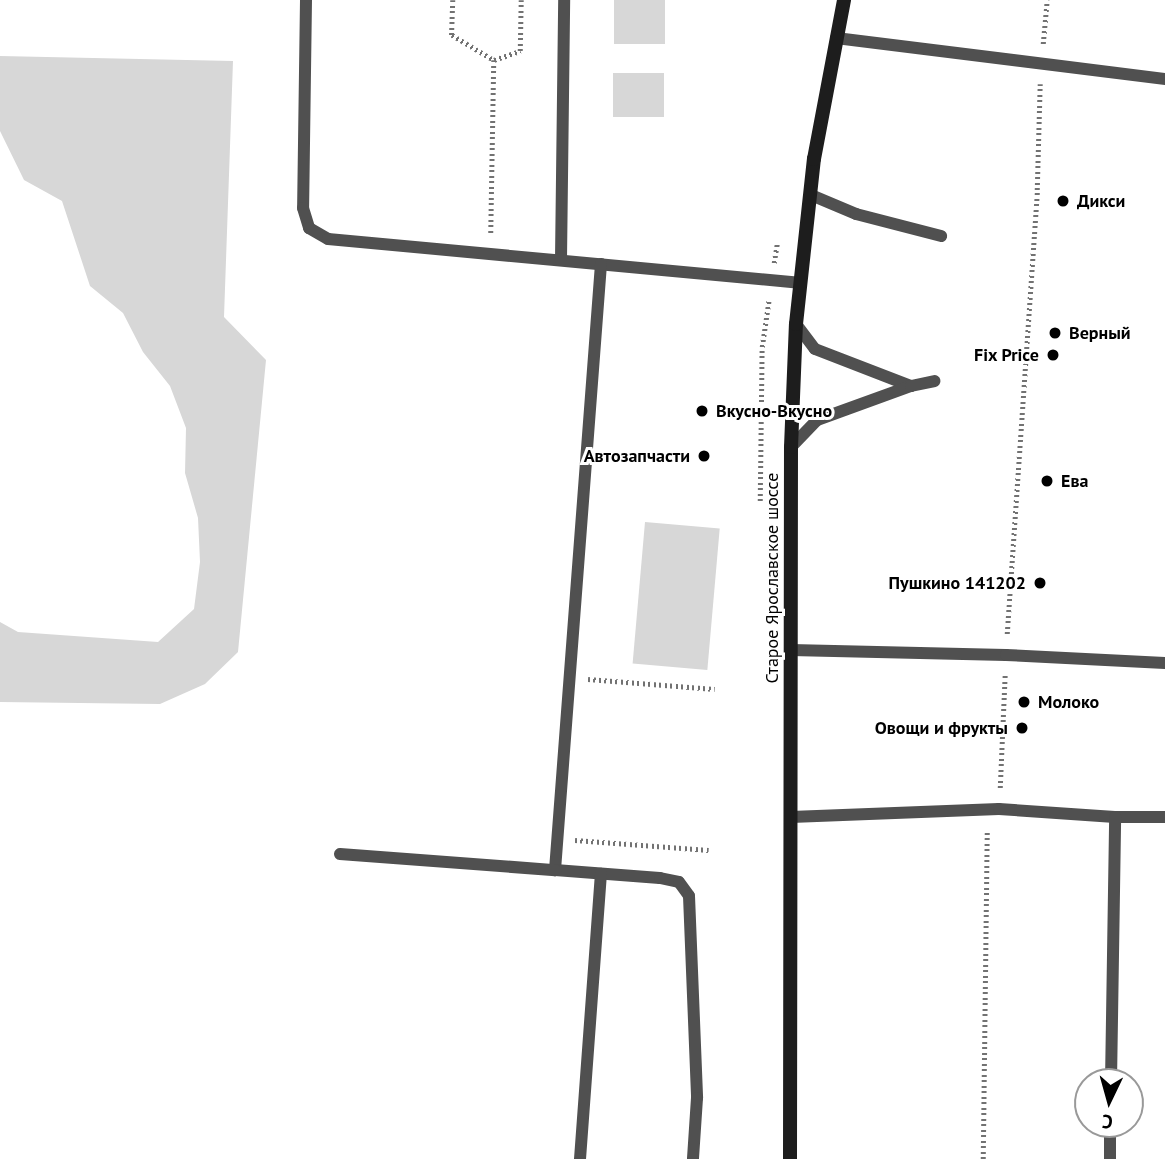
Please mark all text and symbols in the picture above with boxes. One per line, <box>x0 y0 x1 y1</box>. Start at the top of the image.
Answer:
place label: Дикси <box>1077 190 1125 212</box>
marker: Дикси <box>1055 193 1071 209</box>
place label: Верный <box>1069 322 1131 344</box>
marker: Верный <box>1047 325 1063 341</box>
place label: Fix Price <box>973 344 1039 366</box>
marker: Fix Price <box>1045 347 1061 363</box>
place label: Вкусно-Вкусно <box>716 400 832 422</box>
marker: Вкусно-Вкусно <box>694 403 710 419</box>
place label: Автозапчасти <box>584 445 690 467</box>
marker: Автозапчасти <box>696 448 712 464</box>
place label: Ева <box>1061 470 1088 492</box>
street label: Старое Ярославское шоссе <box>761 473 783 683</box>
marker: Ева <box>1039 473 1055 489</box>
place label: Пушкино 141202 <box>889 572 1026 594</box>
marker: Пушкино 141202 <box>1032 575 1048 591</box>
place label: Молоко <box>1038 691 1099 713</box>
marker: Молоко <box>1016 694 1032 710</box>
place label: Овощи и фрукты <box>875 717 1008 739</box>
marker: Овощи и фрукты <box>1014 720 1030 736</box>
north arrow <box>1074 1068 1144 1138</box>
text: С <box>1101 1110 1114 1134</box>

